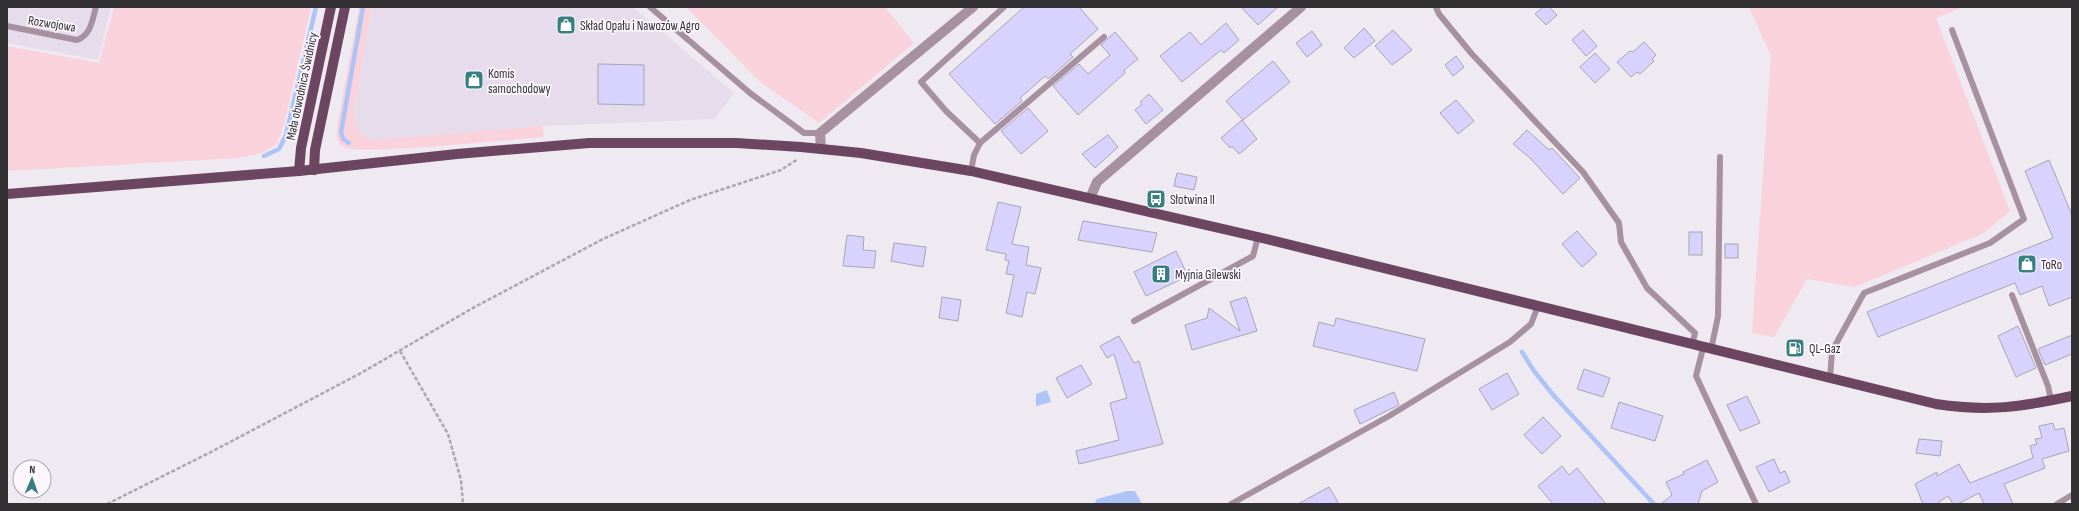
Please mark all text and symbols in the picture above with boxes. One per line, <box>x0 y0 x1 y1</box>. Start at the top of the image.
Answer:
street label: Rozwojowa <box>27 12 77 36</box>
shop icon: Skład Opału i Nawozów Agro <box>555 14 577 36</box>
place label: Skład Opału i Nawozów Agro <box>580 18 700 34</box>
street label: Mała obwodnica Świdnicy <box>283 31 321 142</box>
place label: Komis samochodowy <box>488 66 551 97</box>
shop icon: Komis samochodowy <box>463 69 485 91</box>
bus stop icon: Słotwina II <box>1145 188 1167 210</box>
place label: Słotwina II <box>1170 192 1215 208</box>
shop icon: ToRo <box>2016 253 2038 275</box>
place label: ToRo <box>2041 257 2062 273</box>
building icon: Myjnia Gilewski <box>1150 263 1172 285</box>
place label: Myjnia Gilewski <box>1175 267 1241 283</box>
fuel station icon: QL-Gaz <box>1784 337 1806 359</box>
place label: QL-Gaz <box>1809 341 1841 357</box>
north arrow <box>12 459 52 499</box>
text: N <box>29 463 36 476</box>

